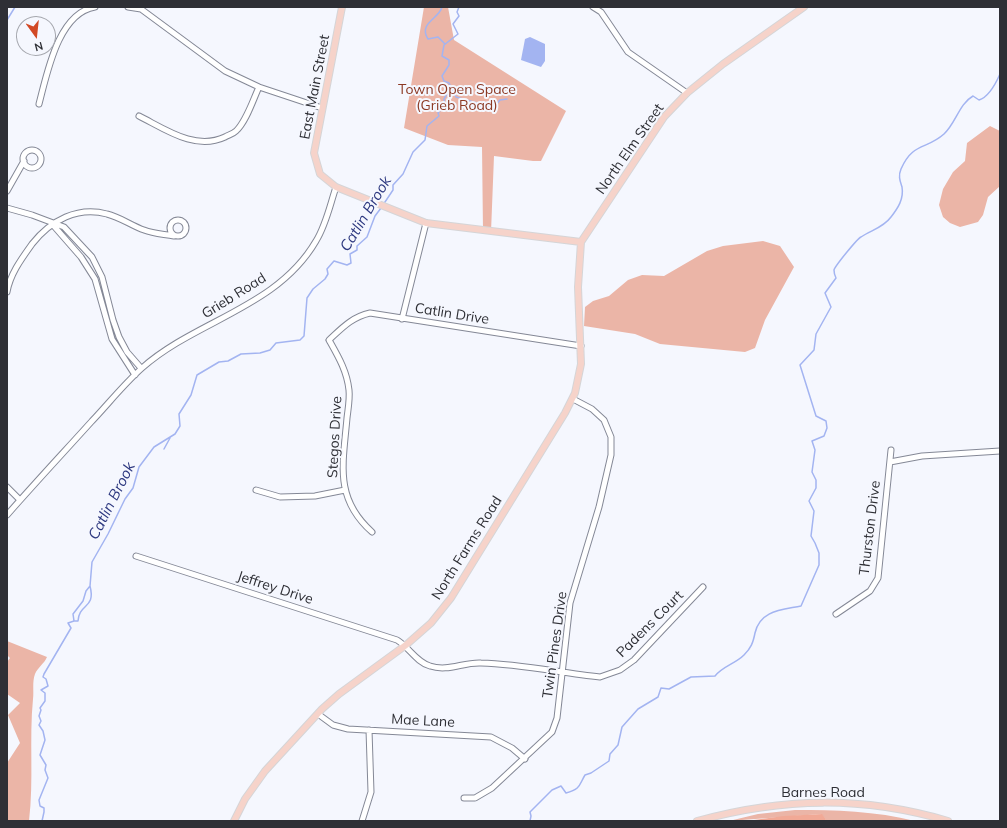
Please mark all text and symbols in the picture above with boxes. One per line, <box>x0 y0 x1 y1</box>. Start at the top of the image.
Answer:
north arrow <box>16 16 56 56</box>
street label: East Main Street <box>297 33 333 141</box>
text: N <box>33 39 45 54</box>
park label: Town Open Space (Grieb Road) <box>398 82 516 114</box>
street label: North Elm Street <box>592 100 668 198</box>
water label: Catlin Brook <box>337 173 395 255</box>
street label: Grieb Road <box>199 270 269 322</box>
street label: Catlin Drive <box>414 300 490 328</box>
street label: Stegos Drive <box>324 396 346 478</box>
water label: Catlin Brook <box>85 459 139 543</box>
street label: Thurston Drive <box>856 480 884 576</box>
street label: North Farms Road <box>428 493 506 603</box>
street label: Jeffrey Drive <box>235 568 315 608</box>
street label: Padens Court <box>613 587 687 661</box>
street label: Twin Pines Drive <box>539 591 571 699</box>
street label: Mae Lane <box>391 711 455 731</box>
street label: Barnes Road <box>781 785 865 801</box>

